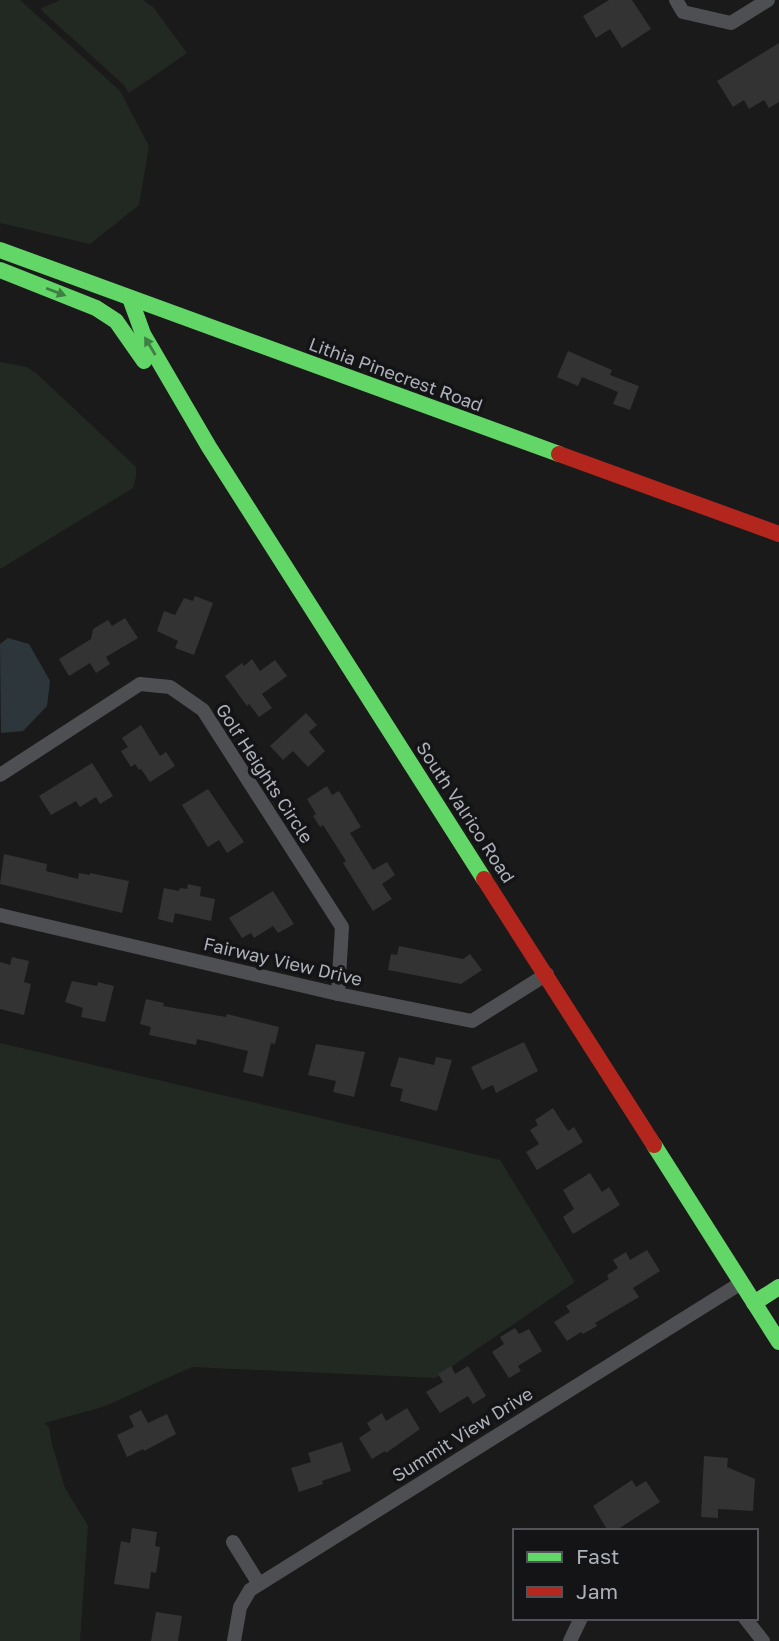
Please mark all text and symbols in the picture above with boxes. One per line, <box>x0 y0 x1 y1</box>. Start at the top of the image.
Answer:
one-way arrow <box>46 286 67 297</box>
street label: Lithia Pinecrest Road <box>306 332 486 416</box>
one-way arrow <box>143 336 156 355</box>
street label: Golf Heights Circle <box>212 699 318 847</box>
street label: South Valrico Road <box>412 737 520 887</box>
street label: Fairway View Drive <box>202 932 364 990</box>
street label: Summit View Drive <box>388 1382 536 1486</box>
legend <box>513 1529 758 1620</box>
text: Fast <box>576 1543 619 1569</box>
text: Jam <box>576 1578 618 1604</box>

